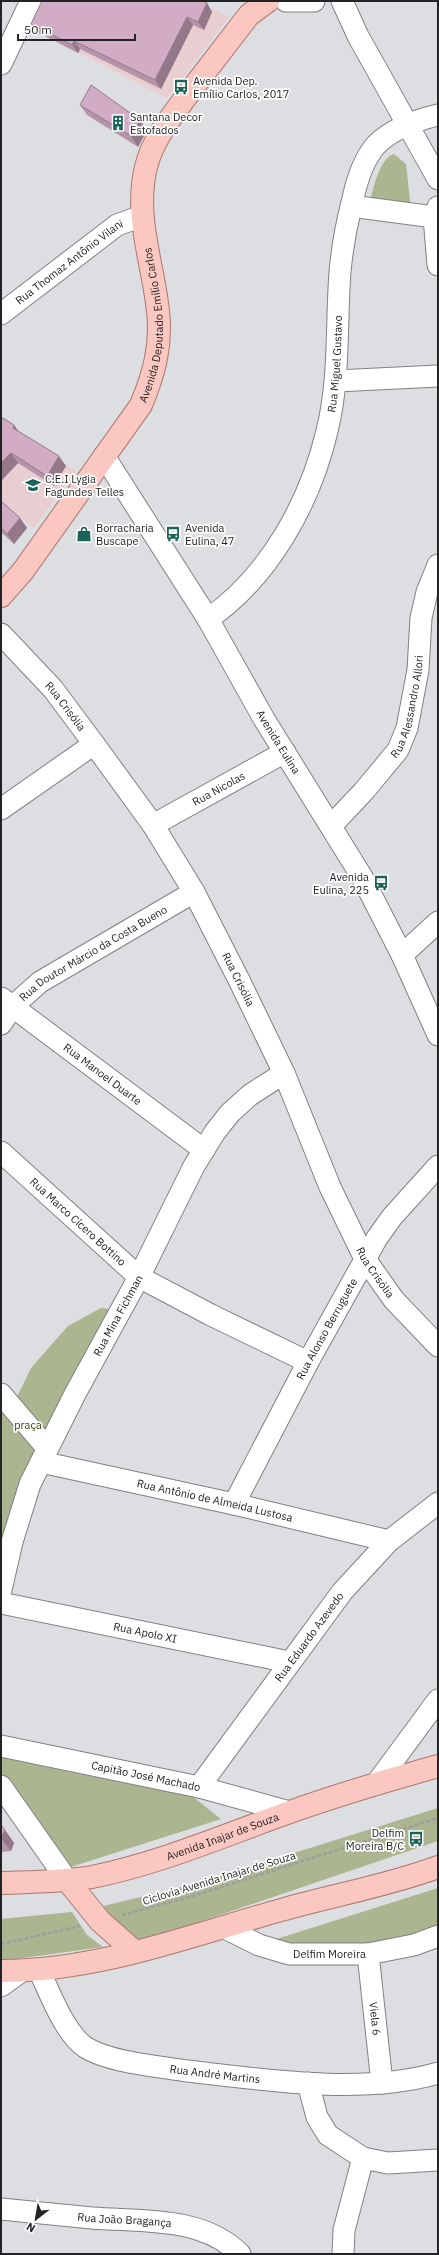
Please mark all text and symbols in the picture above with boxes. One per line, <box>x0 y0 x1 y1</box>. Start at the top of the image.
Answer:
scale bar <box>18 16 135 42</box>
text: 50 m <box>24 22 52 37</box>
place label: Avenida Dep. Emílio Carlos, 2017 <box>193 74 289 101</box>
bus stop icon: Avenida Dep. Emílio Carlos, 2017 <box>172 78 190 96</box>
place label: Santana Decor Estofados <box>130 110 202 137</box>
building icon: Santana Decor Estofados <box>109 114 127 132</box>
street label: Rua Thomaz Antônio Vilani <box>13 216 125 307</box>
street label: Avenida Deputado Emílio Carlos <box>136 246 166 405</box>
street label: Rua Miguel Gustavo <box>324 315 345 414</box>
place label: C.E.I Lygia Fagundes Telles <box>45 472 124 499</box>
school or university icon: C.E.I Lygia Fagundes Telles <box>24 476 42 494</box>
place label: Borracharia Buscape <box>96 521 154 548</box>
place label: Avenida Eulina, 47 <box>185 521 234 548</box>
shop icon: Borracharia Buscape <box>75 525 93 543</box>
bus stop icon: Avenida Eulina, 47 <box>164 525 182 543</box>
street label: Rua Alessandro Allori <box>387 655 426 761</box>
street label: Rua Crisólia <box>42 678 89 734</box>
street label: Avenida Eulina <box>253 707 303 777</box>
street label: Rua Nicolas <box>190 768 247 809</box>
place label: Avenida Eulina, 225 <box>313 870 369 897</box>
bus stop icon: Avenida Eulina, 225 <box>372 874 390 892</box>
street label: Rua Doutor Márcio da Costa Bueno <box>16 902 170 1004</box>
street label: Rua Crisólia <box>219 950 258 1009</box>
street label: Rua Manoel Duarte <box>61 1040 145 1108</box>
street label: Rua Marco Cícero Bottino <box>27 1175 129 1269</box>
street label: Rua Crisólia <box>353 1245 397 1301</box>
street label: Rua Mina Fichman <box>90 1272 146 1359</box>
street label: Rua Alonso Berruguete <box>293 1276 360 1382</box>
park label: praça <box>14 1418 42 1432</box>
street label: Rua Antônio de Almeida Lustosa <box>136 1476 294 1525</box>
street label: Rua Eduardo Azevedo <box>271 1589 347 1685</box>
street label: Rua Apolo XI <box>112 1619 178 1646</box>
street label: Capitão José Machado <box>90 1758 202 1794</box>
street label: Avenida Inajar de Souza <box>164 1810 281 1863</box>
place label: Delfim Moreira B/C <box>346 1826 404 1853</box>
bus stop icon: Delfim Moreira B/C <box>407 1830 425 1848</box>
street label: Ciclovia Avenida Inajar de Souza <box>141 1848 297 1908</box>
street label: Delfim Moreira <box>293 1947 366 1961</box>
street label: Viela 6 <box>366 2001 384 2036</box>
street label: Rua André Martins <box>169 2062 261 2086</box>
north arrow <box>16 2199 56 2239</box>
street label: Rua João Bragança <box>77 2210 173 2230</box>
text: N <box>24 2220 38 2236</box>

